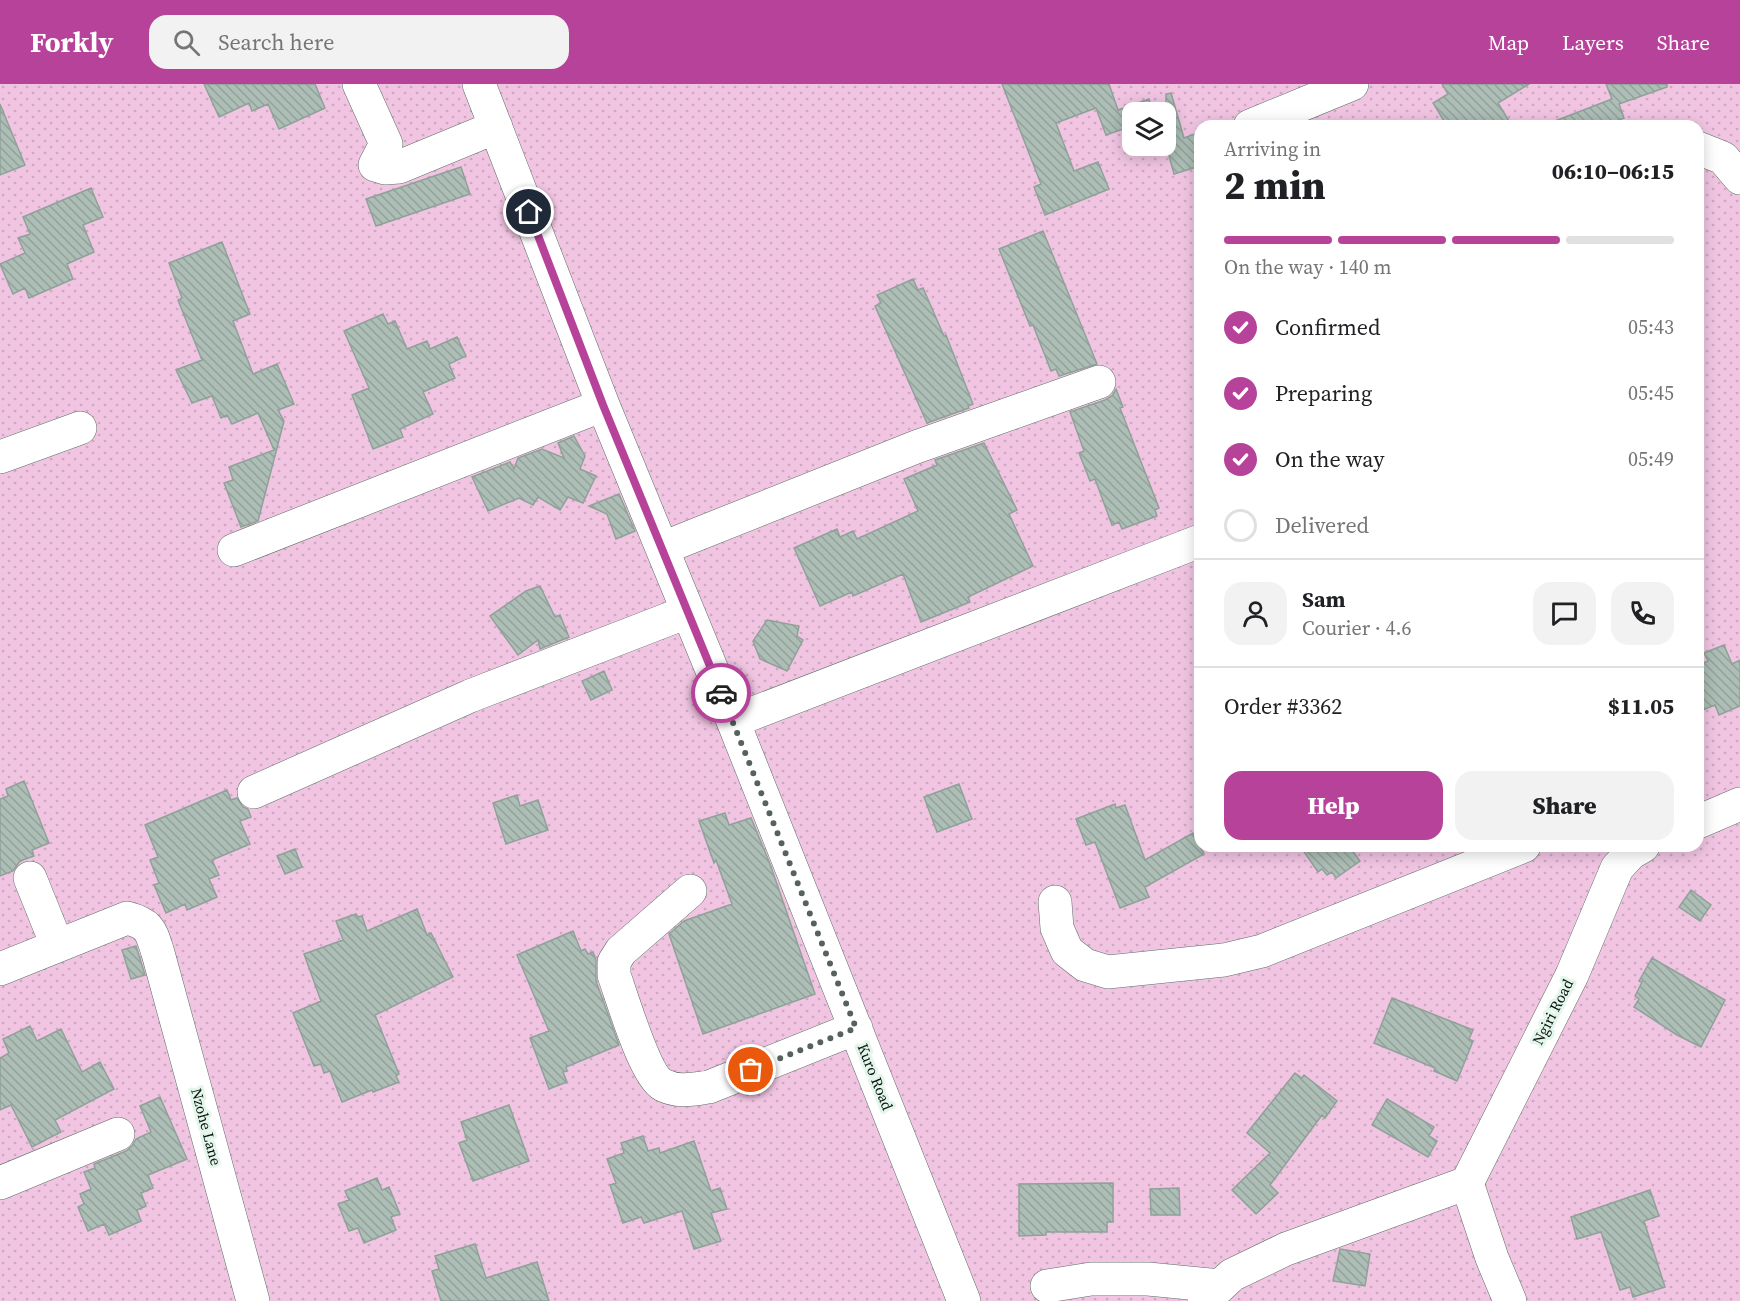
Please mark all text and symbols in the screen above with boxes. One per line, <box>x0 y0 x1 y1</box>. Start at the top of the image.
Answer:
search box <box>149 15 569 69</box>
text: Forkly <box>30 23 113 61</box>
icon: search <box>170 26 203 59</box>
text: Search here <box>218 27 334 57</box>
text: Map <box>1488 28 1529 57</box>
text: Layers <box>1562 28 1624 57</box>
text: Share <box>1657 28 1710 57</box>
map controls <box>1122 102 1176 156</box>
button: layers <box>1122 102 1176 156</box>
text: Arriving in <box>1224 135 1321 163</box>
text: 06:10–06:15 <box>1552 156 1674 186</box>
text: 2 min <box>1224 159 1326 212</box>
pin <box>503 186 554 237</box>
icon: home <box>512 195 545 228</box>
text: On the way · 140 m <box>1224 253 1391 281</box>
icon: check <box>1224 311 1257 344</box>
text: Confirmed <box>1275 312 1380 342</box>
text: 05:43 <box>1628 313 1674 341</box>
icon: check <box>1224 377 1257 410</box>
text: Preparing <box>1275 378 1372 408</box>
text: 05:45 <box>1628 379 1674 407</box>
icon: check <box>1224 443 1257 476</box>
text: On the way <box>1275 444 1384 474</box>
text: 05:49 <box>1628 445 1674 473</box>
text: Delivered <box>1275 510 1369 540</box>
button: person <box>1224 582 1287 645</box>
button: chat <box>1533 582 1596 645</box>
button: phone <box>1611 582 1674 645</box>
text: Sam <box>1302 584 1346 614</box>
text: Courier · 4.6 <box>1302 614 1411 642</box>
courier <box>691 663 751 723</box>
icon: car <box>705 677 738 710</box>
text: Order #3362 <box>1224 691 1342 721</box>
text: $11.05 <box>1608 691 1674 721</box>
button: Help <box>1224 771 1443 840</box>
button: Share <box>1455 771 1674 840</box>
street label: Ngiri Road <box>1527 975 1578 1048</box>
street label: Kuro Road <box>853 1040 899 1114</box>
pin <box>725 1044 776 1095</box>
icon: bag <box>734 1053 767 1086</box>
street label: Nzohe Lane <box>186 1086 227 1168</box>

